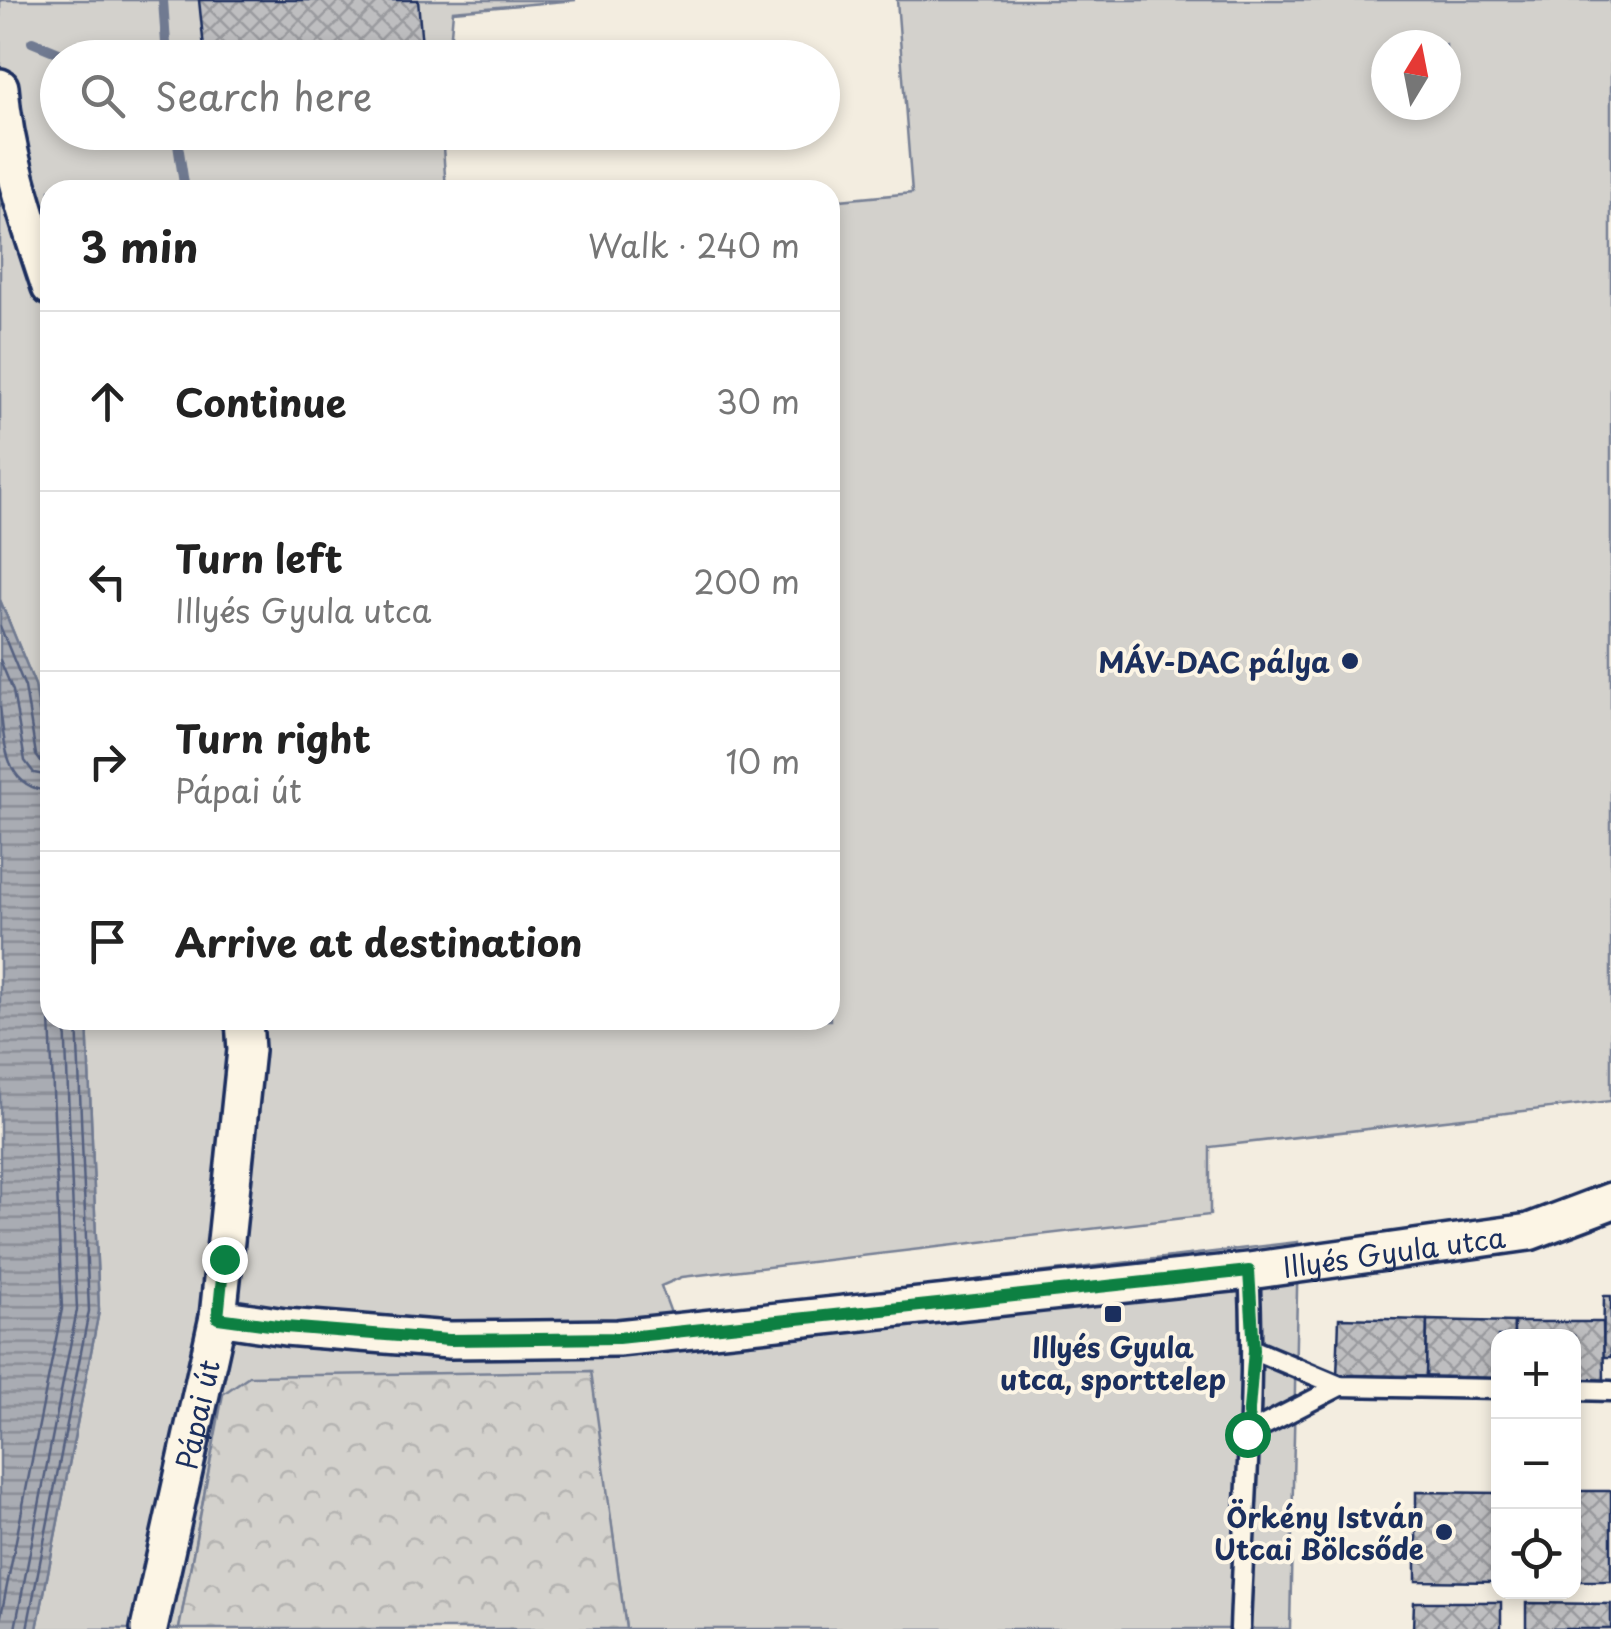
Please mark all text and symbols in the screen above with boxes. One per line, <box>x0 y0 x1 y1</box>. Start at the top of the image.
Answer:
north arrow <box>1371 30 1461 120</box>
search box <box>40 40 840 150</box>
text: Search here <box>155 67 372 124</box>
icon: search <box>75 68 130 123</box>
text: 3 min <box>80 214 198 277</box>
text: Walk · 240 m <box>588 221 800 269</box>
text: Continue <box>175 373 346 430</box>
icon: ahead <box>80 374 135 429</box>
text: 30 m <box>716 377 800 425</box>
text: Turn left <box>175 529 343 586</box>
icon: left <box>80 554 135 609</box>
text: 200 m <box>693 557 800 605</box>
text: Illyés Gyula utca <box>175 586 431 634</box>
place label: MÁV-DAC pálya <box>1098 640 1330 683</box>
marker: MÁV-DAC pálya <box>1339 650 1361 672</box>
text: Turn right <box>175 709 371 766</box>
icon: right <box>80 734 135 789</box>
text: 10 m <box>726 737 800 785</box>
text: Pápai út <box>175 766 302 814</box>
text: Arrive at destination <box>175 913 583 970</box>
icon: arrive <box>80 914 135 969</box>
street label: Illyés Gyula utca <box>1280 1214 1509 1288</box>
route end <box>202 1237 248 1283</box>
marker: Illyés Gyula utca, sporttelep <box>1102 1303 1124 1325</box>
place label: Illyés Gyula utca, sporttelep <box>1000 1325 1226 1400</box>
map controls <box>1491 1329 1581 1599</box>
button: + <box>1491 1329 1581 1419</box>
street label: Pápai út <box>164 1355 229 1473</box>
route start <box>1225 1412 1271 1458</box>
button: − <box>1491 1419 1581 1509</box>
place label: Örkény István Utcai Bölcsőde <box>1214 1495 1424 1570</box>
button: locate <box>1491 1509 1581 1599</box>
marker: Örkény István Utcai Bölcsőde <box>1433 1521 1455 1543</box>

